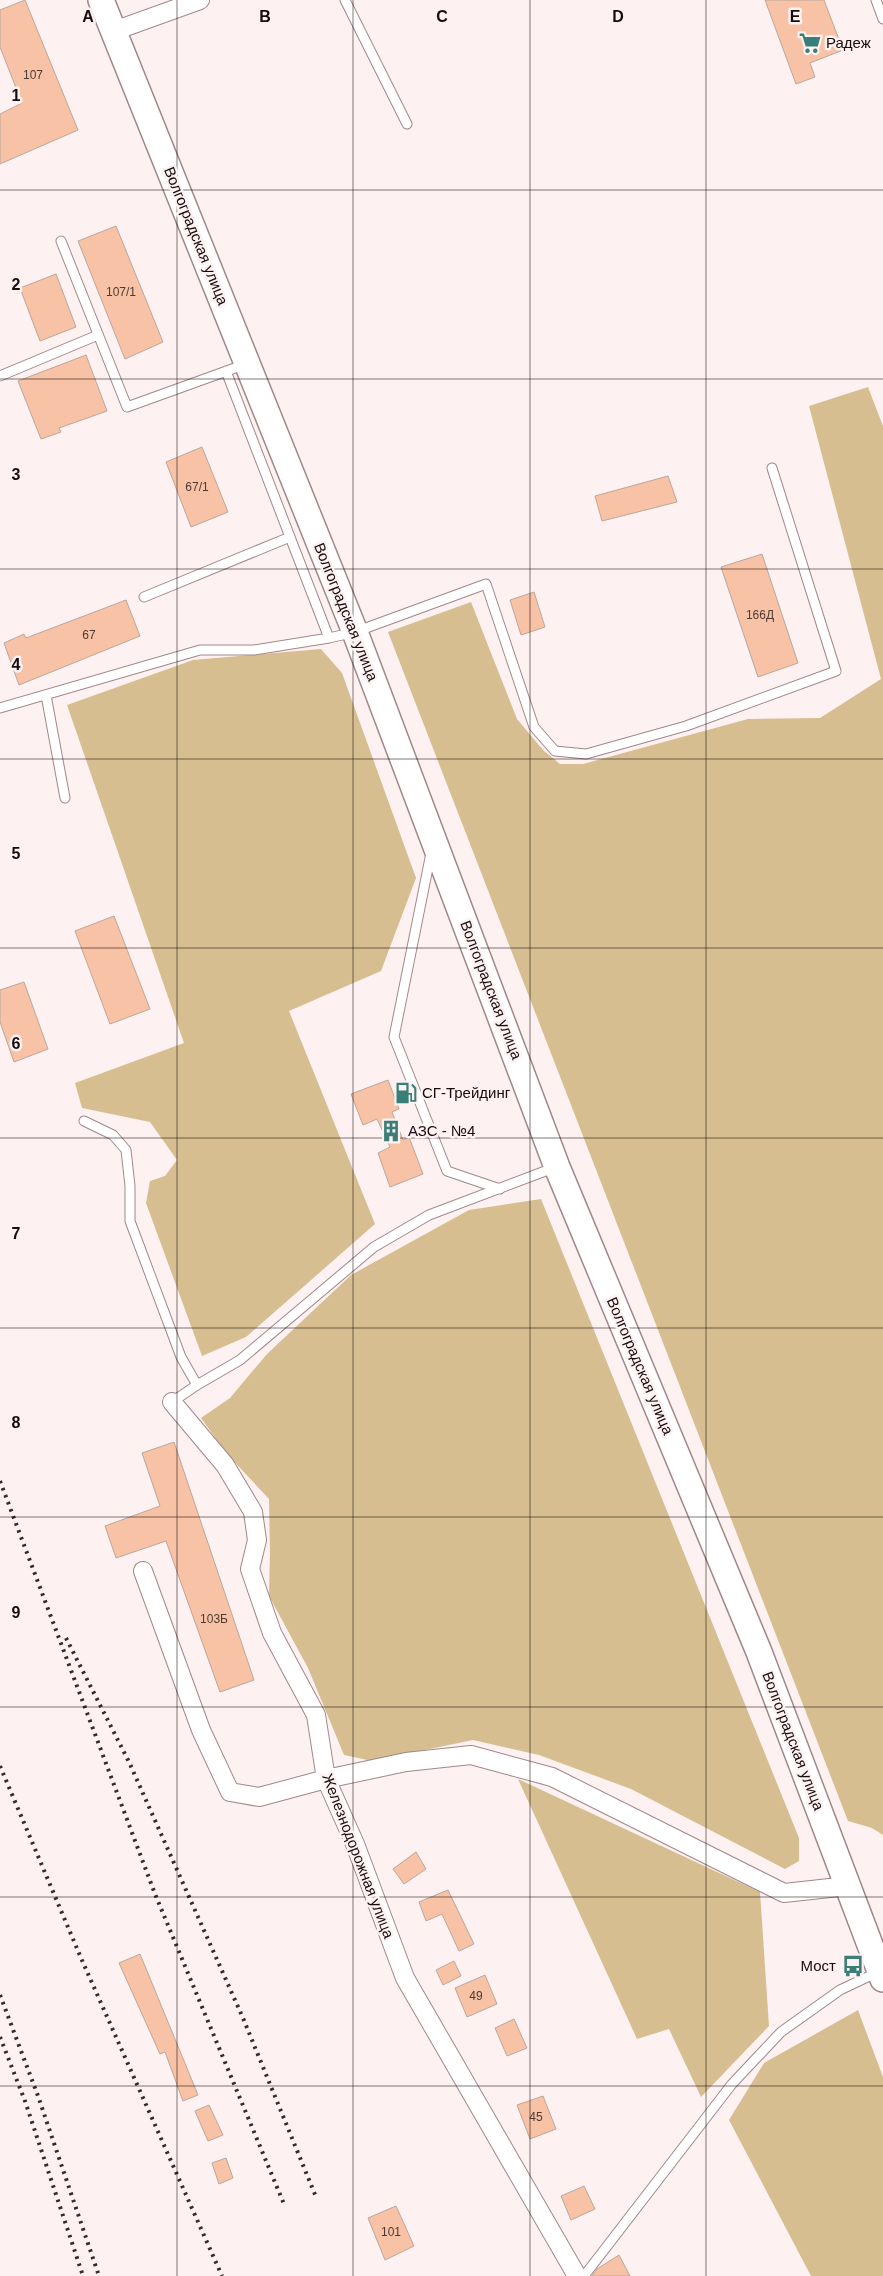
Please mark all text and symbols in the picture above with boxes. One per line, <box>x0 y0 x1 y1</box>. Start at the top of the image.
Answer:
text: A <box>82 8 94 25</box>
text: B <box>259 8 271 25</box>
text: C <box>436 8 448 25</box>
text: D <box>612 8 624 25</box>
text: E <box>790 8 801 25</box>
supermarket icon: Радеж <box>797 30 823 56</box>
place label: Радеж <box>826 34 871 51</box>
house number: 107 <box>23 68 43 82</box>
text: 1 <box>12 87 21 104</box>
street label: Волгоградская улица <box>161 164 232 308</box>
text: 2 <box>12 276 21 293</box>
house number: 107/1 <box>106 285 136 299</box>
text: 3 <box>12 466 21 483</box>
house number: 67/1 <box>185 480 209 494</box>
street label: Волгоградская улица <box>311 540 382 684</box>
house number: 166Д <box>746 608 774 622</box>
house number: 67 <box>82 628 96 642</box>
text: 4 <box>12 656 21 673</box>
text: 5 <box>12 845 21 862</box>
street label: Волгоградская улица <box>457 918 526 1062</box>
text: 6 <box>12 1035 21 1052</box>
fuel station icon: СГ-Трейдинг <box>393 1080 419 1106</box>
place label: СГ-Трейдинг <box>422 1084 511 1101</box>
building icon: АЗС - №4 <box>378 1118 404 1144</box>
place label: АЗС - №4 <box>408 1122 475 1139</box>
text: 7 <box>12 1225 21 1242</box>
street label: Волгоградская улица <box>604 1295 677 1438</box>
text: 8 <box>12 1414 21 1431</box>
text: 9 <box>12 1604 21 1621</box>
house number: 103Б <box>200 1612 228 1626</box>
street label: Волгоградская улица <box>759 1669 828 1813</box>
street label: Железнодорожная улица <box>319 1771 398 1941</box>
bus stop icon: Мост <box>840 1953 866 1979</box>
place label: Мост <box>801 1957 836 1974</box>
house number: 49 <box>469 1989 483 2003</box>
house number: 45 <box>529 2110 543 2124</box>
house number: 101 <box>381 2225 401 2239</box>

